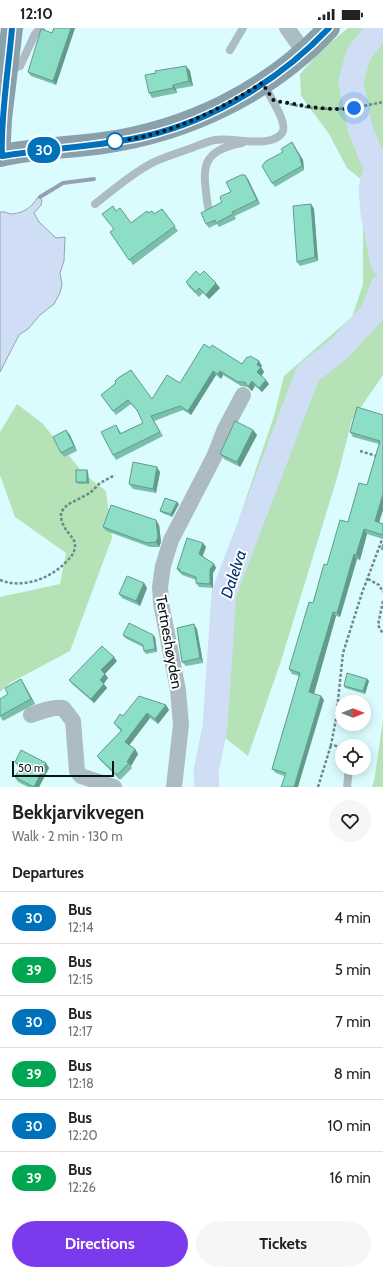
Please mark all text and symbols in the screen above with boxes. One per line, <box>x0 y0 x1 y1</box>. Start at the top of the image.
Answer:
text: 12:10 <box>20 5 53 23</box>
your location <box>344 98 364 118</box>
unlabelled marker <box>106 132 124 150</box>
line badge: 30 <box>26 137 62 163</box>
text: 30 <box>35 141 53 159</box>
water label: Dalelva <box>217 548 250 601</box>
street label: Tertneshøyden <box>152 594 186 690</box>
north arrow <box>335 695 371 731</box>
map controls <box>335 695 371 775</box>
button: locate <box>335 739 371 775</box>
scale bar <box>12 759 114 778</box>
text: 50 m <box>18 761 44 775</box>
button: heart <box>329 800 371 842</box>
text: Bekkjarvikvegen <box>12 801 144 824</box>
text: Walk · 2 min · 130 m <box>12 828 123 844</box>
text: Departures <box>12 864 84 882</box>
text: Bus <box>68 901 92 919</box>
text: 30 <box>25 909 43 927</box>
text: 4 min <box>334 909 371 927</box>
text: 12:14 <box>68 919 94 935</box>
text: Bus <box>68 953 92 971</box>
text: 39 <box>26 961 42 979</box>
text: 5 min <box>335 961 371 979</box>
text: 12:15 <box>68 971 93 987</box>
text: Bus <box>68 1005 92 1023</box>
text: 30 <box>25 1013 43 1031</box>
text: 7 min <box>335 1013 371 1031</box>
text: 12:17 <box>68 1023 93 1039</box>
text: Bus <box>68 1057 92 1075</box>
text: 39 <box>26 1065 42 1083</box>
text: 8 min <box>334 1065 371 1083</box>
text: 12:18 <box>68 1075 94 1091</box>
text: Bus <box>68 1109 92 1127</box>
text: 30 <box>25 1117 43 1135</box>
text: 10 min <box>328 1117 371 1135</box>
text: 12:20 <box>68 1127 98 1143</box>
text: Bus <box>68 1161 92 1179</box>
text: 39 <box>26 1169 42 1187</box>
text: 16 min <box>329 1169 371 1187</box>
text: 12:26 <box>68 1179 96 1195</box>
button: Directions <box>12 1221 188 1267</box>
button: Tickets <box>196 1221 371 1267</box>

